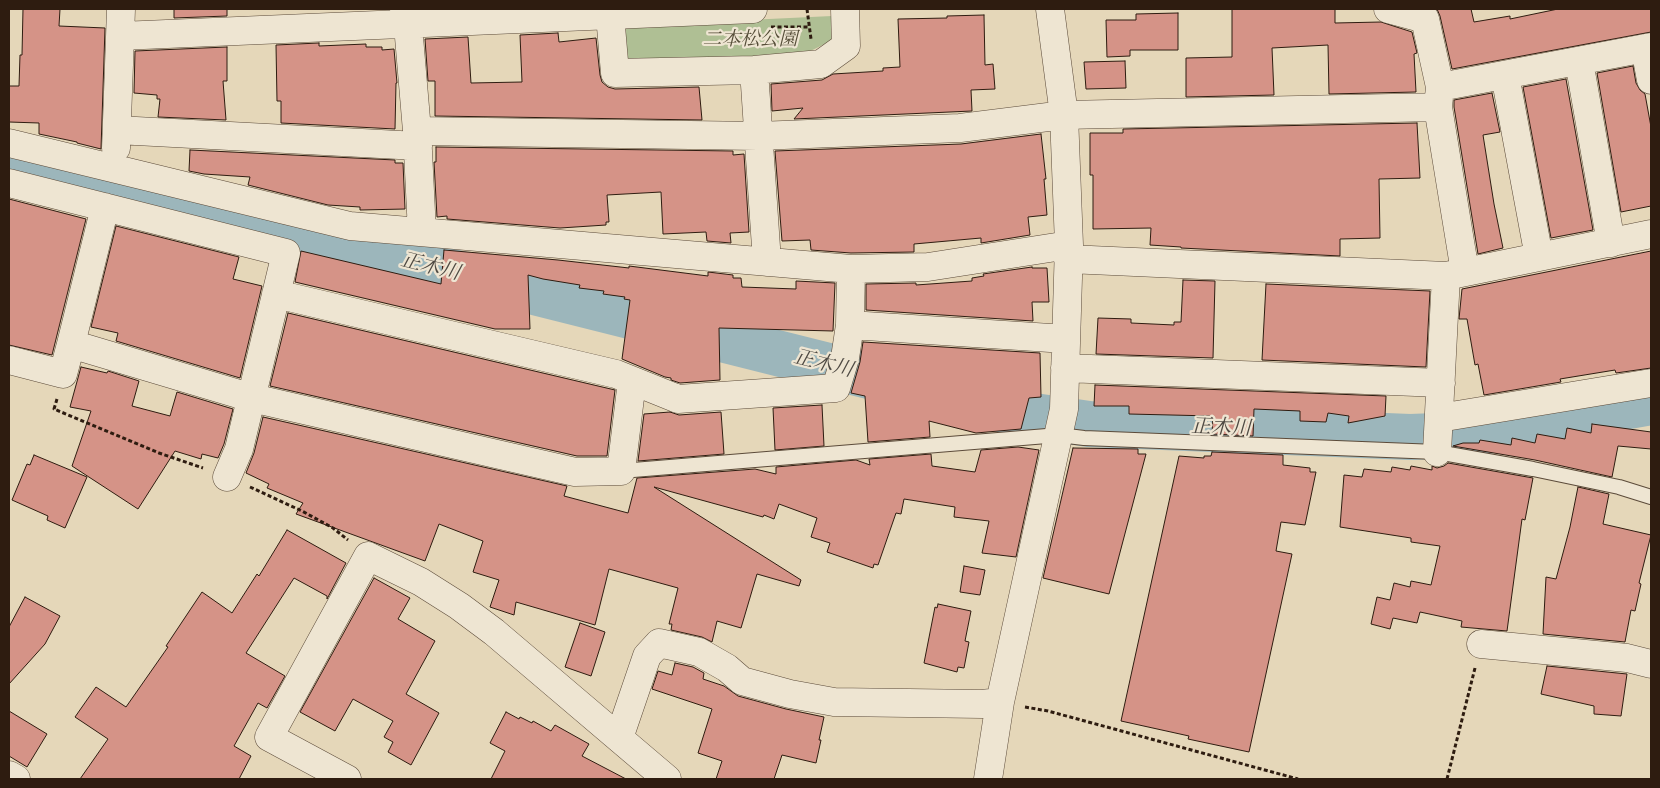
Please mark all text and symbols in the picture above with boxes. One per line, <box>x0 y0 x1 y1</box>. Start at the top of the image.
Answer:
park label: 二本松公園 <box>703 30 797 52</box>
water label: 正木川 <box>398 249 462 287</box>
water label: 正木川 <box>791 346 855 384</box>
water label: 正木川 <box>1191 416 1251 442</box>

